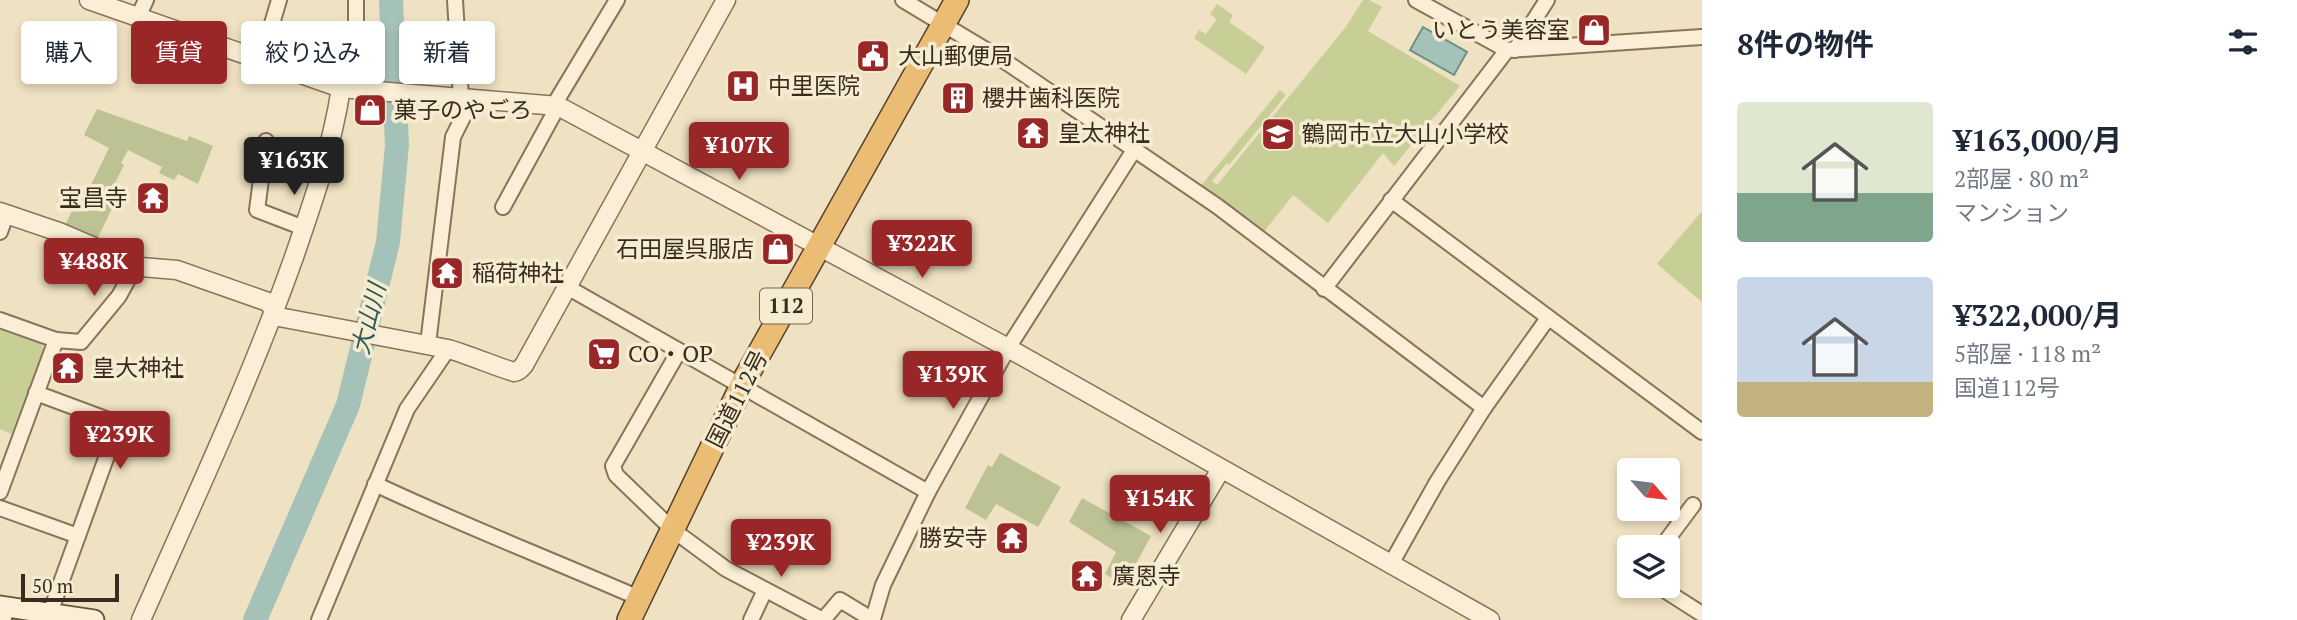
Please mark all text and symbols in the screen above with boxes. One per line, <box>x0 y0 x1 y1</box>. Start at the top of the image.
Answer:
shop icon: いとう美容室 <box>1575 11 1613 49</box>
place label: いとう美容室 <box>1432 14 1570 45</box>
chip: 購入 <box>21 21 117 84</box>
chip: 賃貸 <box>131 21 227 84</box>
chip: 絞り込み <box>241 21 385 84</box>
chip: 新着 <box>399 21 495 84</box>
icon: filters <box>2224 23 2262 61</box>
text: 8件の物件 <box>1737 24 1874 64</box>
public building icon: 大山郵便局 <box>854 37 892 75</box>
place label: 大山郵便局 <box>898 40 1013 71</box>
hospital icon: 中里医院 <box>724 67 762 105</box>
place label: 中里医院 <box>768 70 860 101</box>
building icon: 櫻井歯科医院 <box>939 79 977 117</box>
place label: 櫻井歯科医院 <box>982 82 1120 113</box>
shop icon: 菓子のやごろ <box>351 91 389 129</box>
place label: 菓子のやごろ <box>394 94 532 125</box>
temple icon: 皇太神社 <box>1014 114 1052 152</box>
school or university icon: 鶴岡市立大山小学校 <box>1259 115 1297 153</box>
place label: 皇太神社 <box>1058 117 1150 148</box>
place label: 鶴岡市立大山小学校 <box>1302 118 1509 149</box>
text: ¥163,000/月 <box>1954 120 2122 160</box>
pin: ¥107K <box>690 122 788 182</box>
text: ¥107K <box>705 129 773 160</box>
icon: home <box>1793 130 1877 214</box>
pin: ¥163K <box>245 138 343 197</box>
text: ¥163K <box>260 144 328 175</box>
text: 2部屋 · 80 m² <box>1954 163 2089 194</box>
temple icon: 宝昌寺 <box>134 179 172 217</box>
place label: 宝昌寺 <box>59 182 128 213</box>
text: マンション <box>1954 197 2069 228</box>
pin: ¥322K <box>873 220 971 280</box>
text: ¥322K <box>888 227 956 258</box>
shop icon: 石田屋呉服店 <box>759 230 797 268</box>
place label: 石田屋呉服店 <box>616 233 754 264</box>
pin: ¥488K <box>45 238 143 298</box>
text: ¥488K <box>60 245 128 276</box>
temple icon: 稲荷神社 <box>428 254 466 292</box>
place label: 稲荷神社 <box>472 257 564 288</box>
water label: 大山川 <box>344 277 393 358</box>
road number: 112 <box>760 288 812 324</box>
text: ¥322,000/月 <box>1954 295 2122 335</box>
icon: home <box>1793 305 1877 389</box>
supermarket icon: CO・OP <box>585 335 623 373</box>
place label: CO・OP <box>628 338 713 369</box>
text: 5部屋 · 118 m² <box>1954 338 2101 369</box>
street label: 国道112号 <box>699 345 774 453</box>
temple icon: 皇大神社 <box>49 349 87 387</box>
place label: 皇大神社 <box>92 352 184 383</box>
pin: ¥139K <box>904 352 1002 411</box>
text: ¥139K <box>919 358 987 389</box>
text: 国道112号 <box>1954 372 2060 403</box>
pin: ¥239K <box>71 412 169 471</box>
text: ¥239K <box>86 418 154 449</box>
north arrow <box>1617 458 1680 522</box>
map controls <box>1617 458 1680 598</box>
pin: ¥154K <box>1111 476 1209 535</box>
text: ¥154K <box>1126 482 1194 513</box>
temple icon: 勝安寺 <box>993 519 1031 557</box>
pin: ¥239K <box>732 520 830 579</box>
place label: 勝安寺 <box>919 522 988 553</box>
text: ¥239K <box>747 526 815 557</box>
button: layers <box>1617 535 1680 598</box>
temple icon: 廣恩寺 <box>1068 557 1106 595</box>
place label: 廣恩寺 <box>1112 560 1181 591</box>
scale bar <box>21 571 119 603</box>
text: 50 m <box>32 573 73 598</box>

